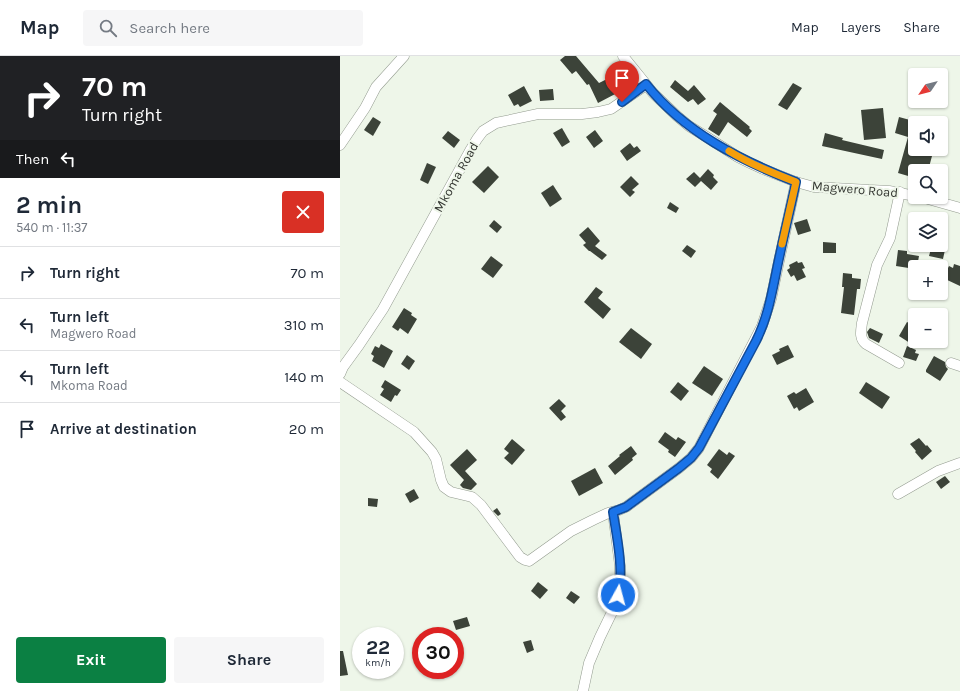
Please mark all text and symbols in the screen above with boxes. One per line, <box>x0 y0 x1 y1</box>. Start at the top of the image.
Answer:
search box <box>83 10 363 46</box>
text: Map <box>20 17 59 39</box>
icon: search <box>97 17 119 39</box>
text: Search here <box>129 19 210 37</box>
text: Map <box>791 19 819 36</box>
text: Layers <box>841 19 881 36</box>
text: Share <box>903 19 940 36</box>
pin <box>605 61 639 102</box>
icon: arrive <box>611 67 633 89</box>
north arrow <box>908 68 948 108</box>
map controls <box>908 68 948 348</box>
text: 70 m <box>82 70 147 103</box>
icon: right <box>16 72 68 124</box>
text: Turn right <box>82 104 162 126</box>
button: sound <box>908 116 948 156</box>
street label: Mkoma Road <box>431 139 481 215</box>
icon: left <box>57 148 79 170</box>
text: Then <box>16 150 49 168</box>
button: search <box>908 164 948 204</box>
street label: Magwero Road <box>811 178 899 200</box>
text: 2 min <box>16 191 82 219</box>
button: close <box>282 191 324 233</box>
button: layers <box>908 212 948 252</box>
text: 540 m · 11:37 <box>16 220 87 235</box>
button: + <box>908 260 948 300</box>
icon: right <box>16 262 38 284</box>
text: Turn right <box>50 264 120 282</box>
text: 70 m <box>290 264 324 282</box>
text: Turn left <box>50 308 109 326</box>
button: − <box>908 308 948 348</box>
icon: left <box>16 314 38 336</box>
text: 310 m <box>284 316 324 334</box>
text: Magwero Road <box>50 326 136 341</box>
text: Turn left <box>50 360 109 378</box>
icon: left <box>16 366 38 388</box>
text: 140 m <box>284 368 324 386</box>
text: Mkoma Road <box>50 378 128 393</box>
icon: arrive <box>16 418 38 440</box>
text: Arrive at destination <box>50 420 197 438</box>
text: 20 m <box>289 420 324 438</box>
position arrow <box>597 574 639 616</box>
speed limit sign: 30 <box>412 627 464 679</box>
text: 22 <box>366 636 390 659</box>
button: Exit <box>16 637 166 683</box>
button: Share <box>174 637 324 683</box>
text: km/h <box>365 657 391 669</box>

